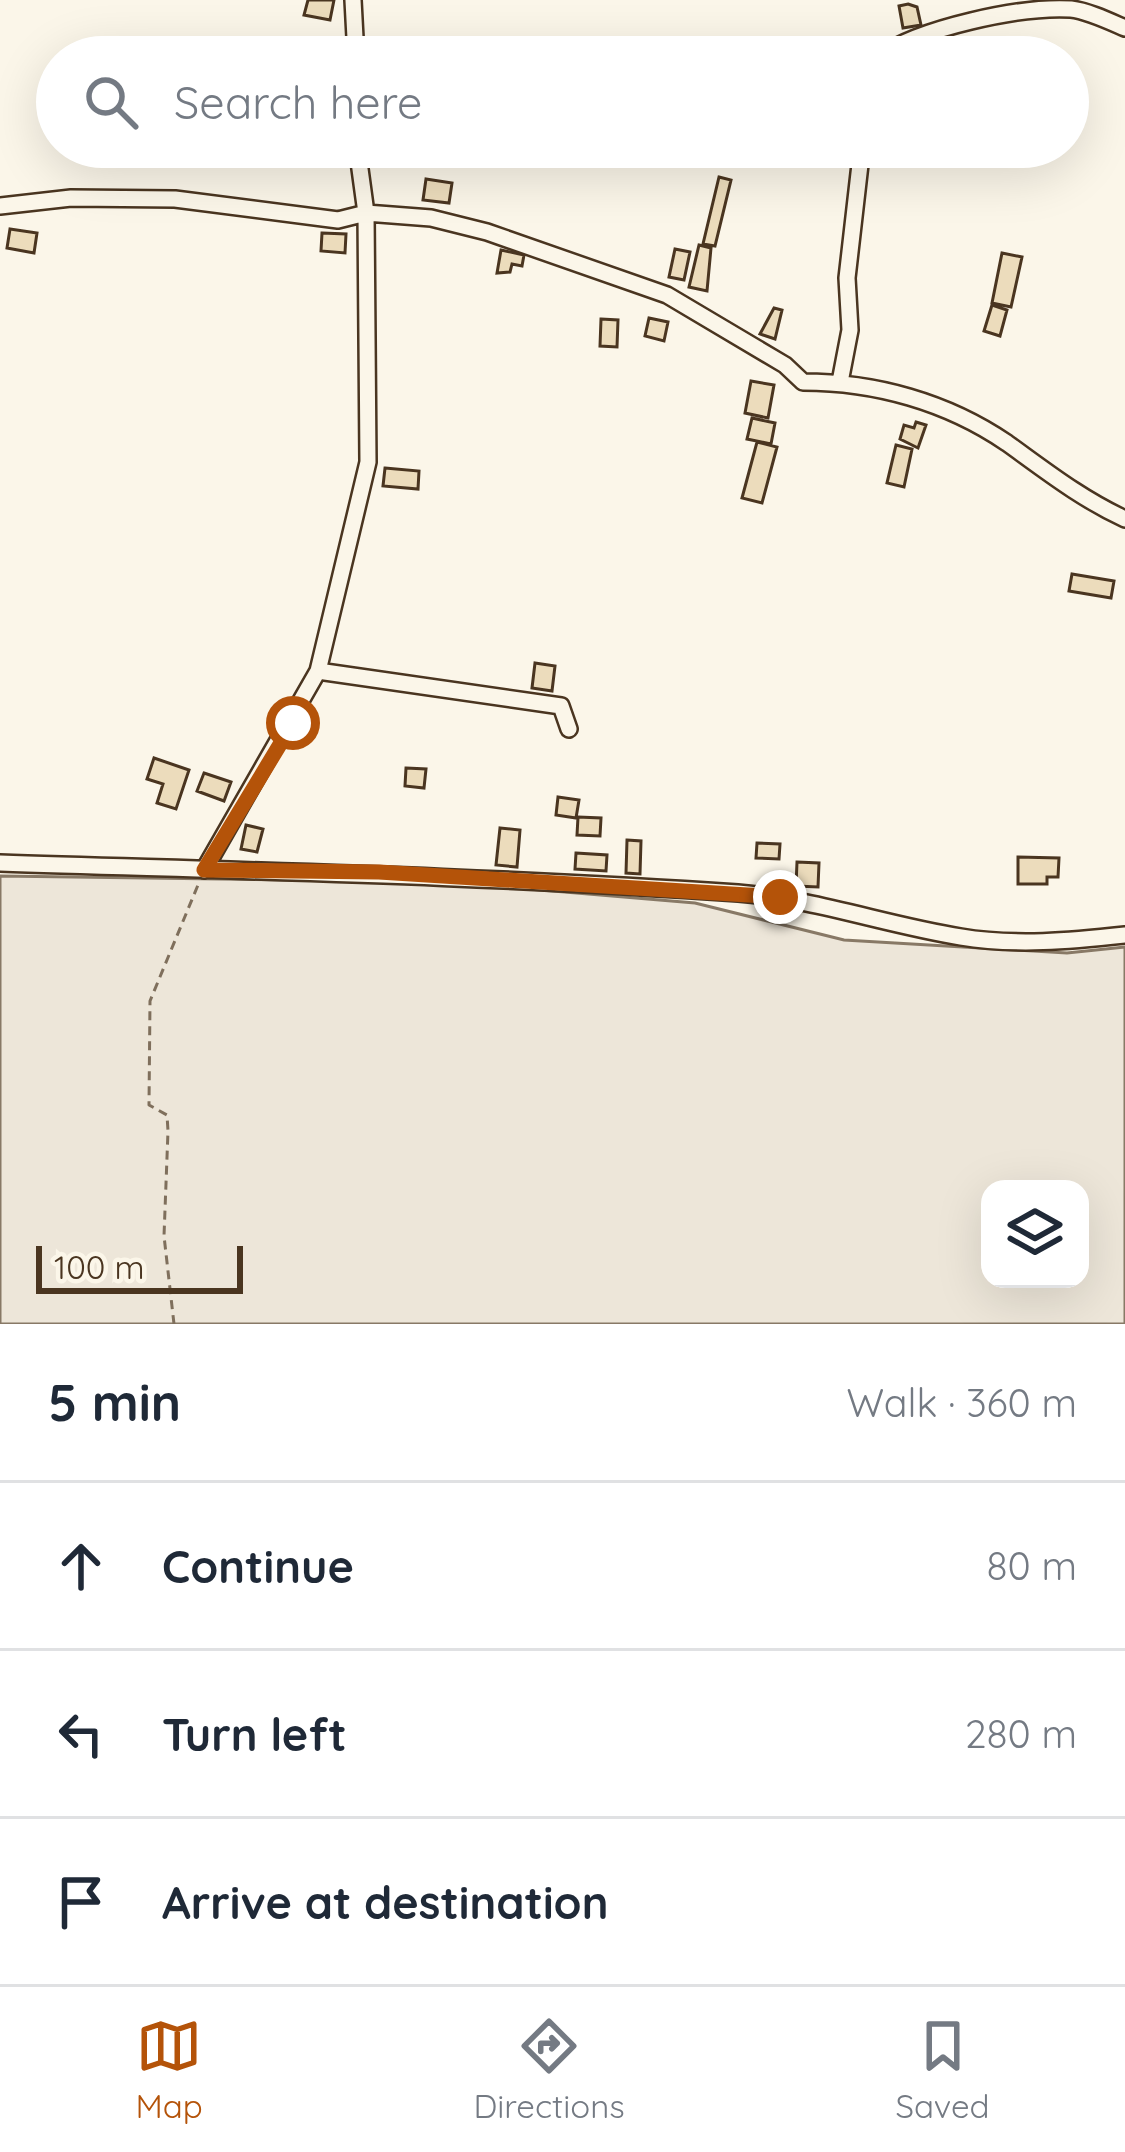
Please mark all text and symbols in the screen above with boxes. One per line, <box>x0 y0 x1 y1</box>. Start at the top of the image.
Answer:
search box <box>36 36 1089 168</box>
icon: search <box>78 69 144 135</box>
text: Search here <box>174 74 422 130</box>
route start <box>266 696 320 750</box>
route end <box>753 870 807 924</box>
map controls <box>981 1180 1089 1288</box>
button: layers <box>981 1180 1089 1288</box>
scale bar <box>36 1240 243 1293</box>
text: 100 m <box>54 1246 145 1287</box>
text: 5 min <box>48 1370 181 1434</box>
text: Walk · 360 m <box>846 1378 1077 1427</box>
icon: ahead <box>48 1533 114 1599</box>
text: Continue <box>162 1538 354 1594</box>
text: 80 m <box>987 1541 1077 1590</box>
icon: left <box>48 1701 114 1767</box>
text: Turn left <box>162 1706 347 1762</box>
text: 280 m <box>965 1709 1077 1758</box>
icon: arrive <box>48 1869 114 1935</box>
text: Arrive at destination <box>162 1874 608 1930</box>
tab: Map <box>135 2013 203 2126</box>
tab: Directions <box>473 2013 625 2126</box>
tab: Saved <box>896 2013 990 2126</box>

